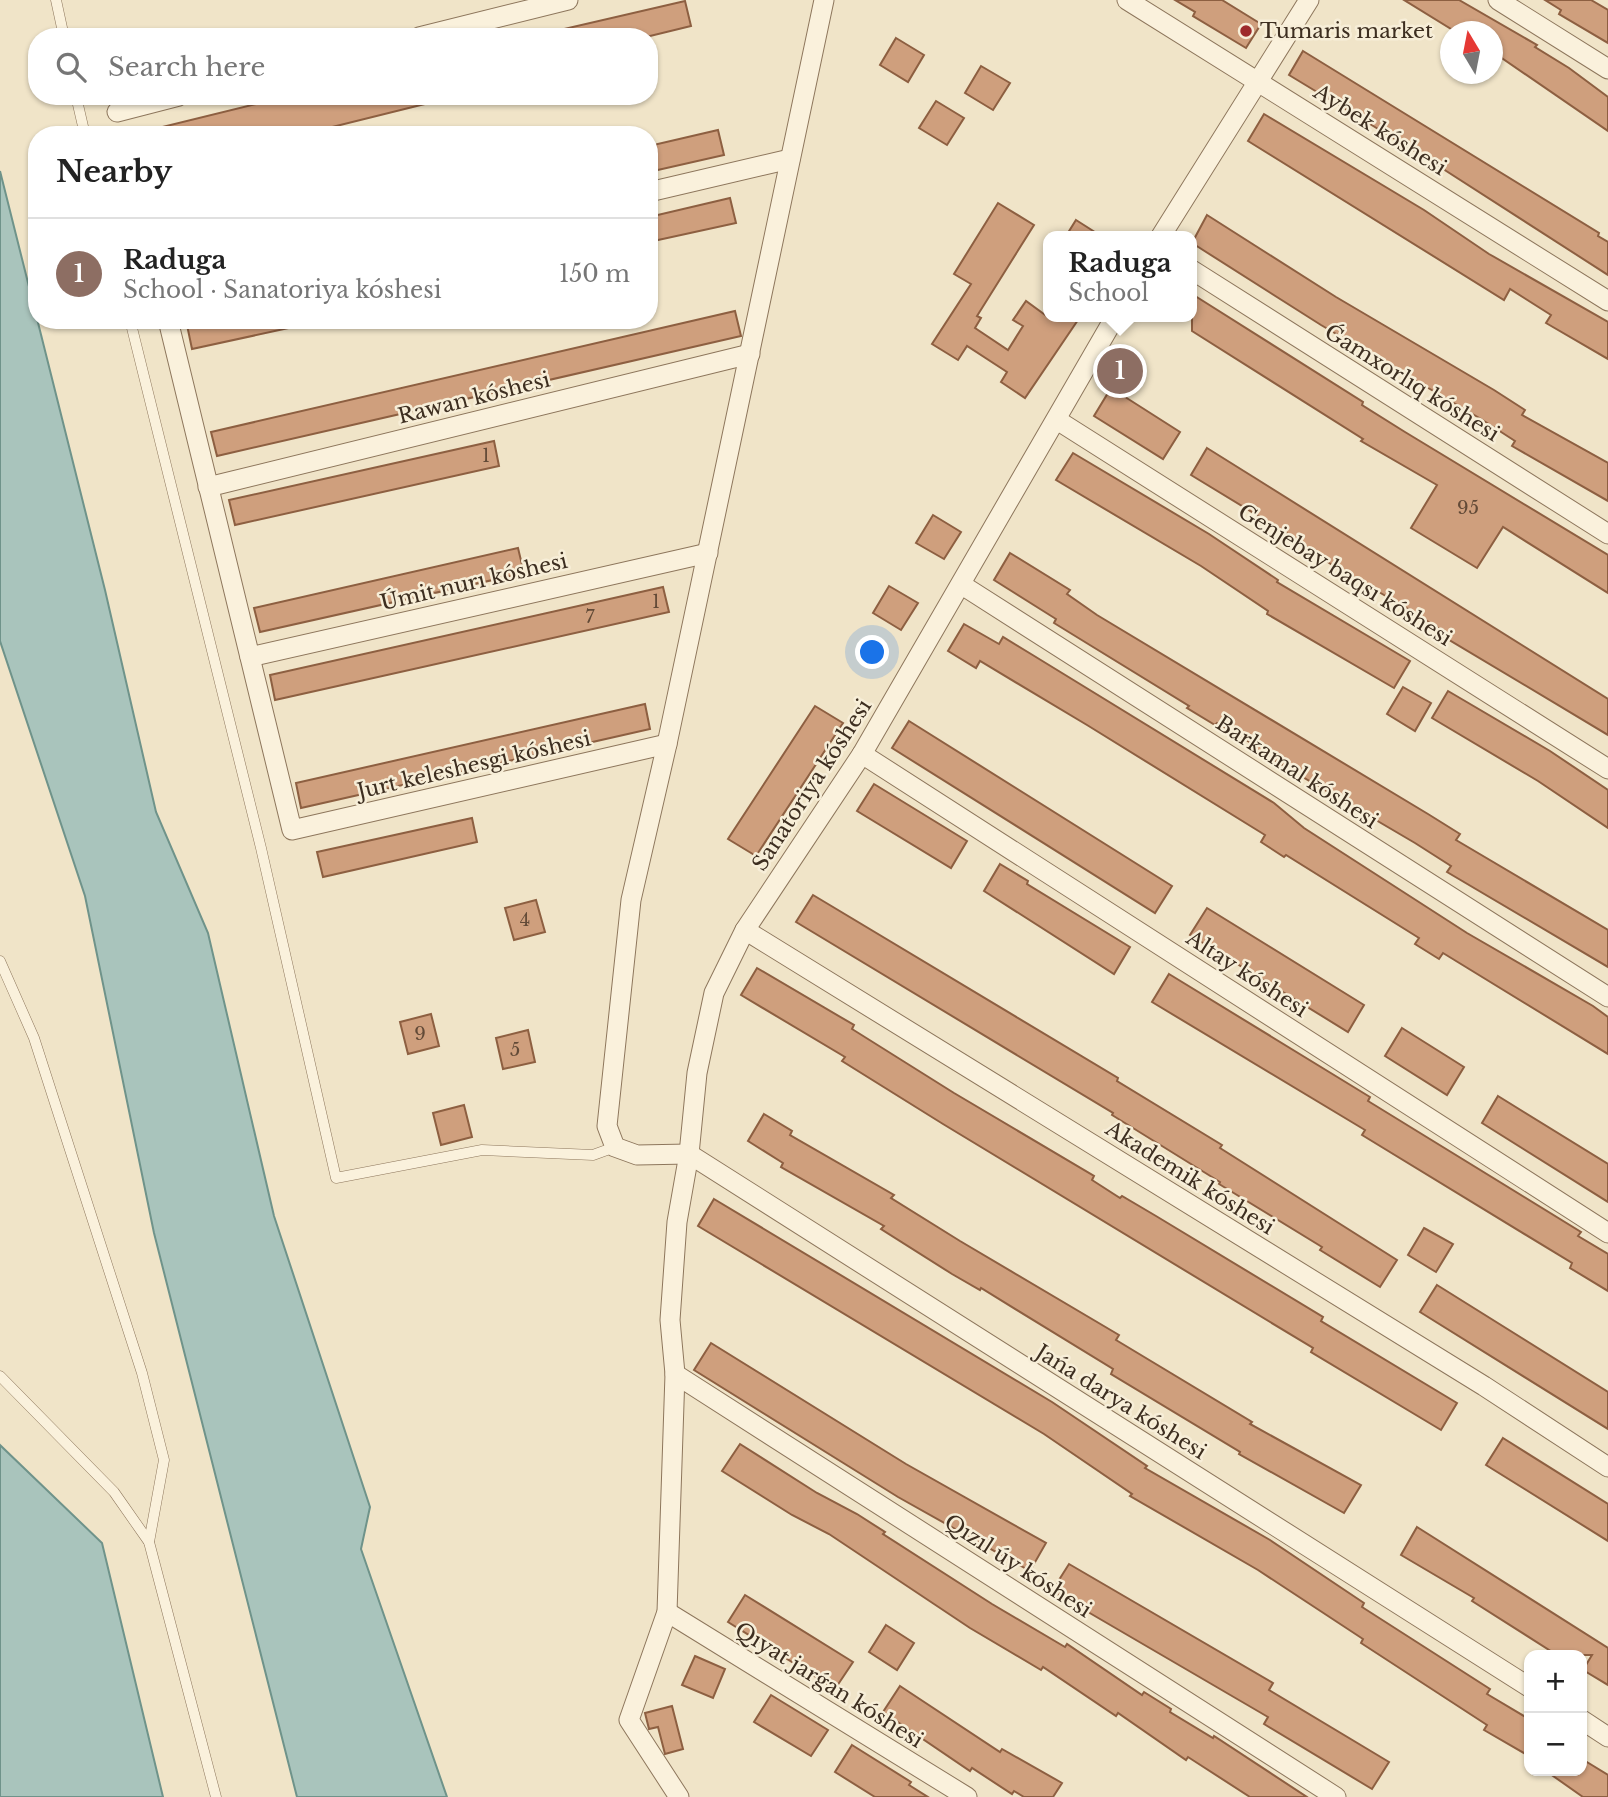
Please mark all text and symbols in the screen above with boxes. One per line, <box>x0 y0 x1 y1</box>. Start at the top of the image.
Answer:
place label: Tumaris market <box>1260 18 1433 44</box>
north arrow <box>1440 21 1503 84</box>
marker: Tumaris market <box>1238 23 1254 39</box>
search box <box>28 28 658 105</box>
icon: search <box>52 48 90 86</box>
text: Search here <box>108 51 265 83</box>
street label: Aybek kóshesi <box>1308 78 1451 181</box>
text: Nearby <box>56 153 172 190</box>
popup <box>1043 231 1197 322</box>
text: Raduga <box>123 244 226 276</box>
text: Raduga <box>1068 247 1172 279</box>
text: 1 <box>74 260 84 288</box>
text: 150 m <box>559 260 630 288</box>
text: School · Sanatoriya kóshesi <box>123 276 442 304</box>
text: School <box>1068 279 1149 307</box>
street label: Ǵamxorlıq kóshesi <box>1320 319 1504 447</box>
pin: 1 <box>1097 345 1143 397</box>
street label: Rawan kóshesi <box>395 366 553 430</box>
house number: 1 <box>482 445 490 467</box>
house number: 95 <box>1457 497 1479 519</box>
street label: Genjebay baqsı kóshesi <box>1233 498 1457 652</box>
street label: Úmit nurı kóshesi <box>378 548 570 616</box>
house number: 1 <box>652 591 660 613</box>
house number: 7 <box>585 606 595 628</box>
your location <box>855 635 889 669</box>
street label: Sanatoriya kóshesi <box>747 694 877 876</box>
street label: Barkamal kóshesi <box>1211 710 1383 834</box>
street label: Jurt keleshesgi kóshesi <box>352 725 593 805</box>
house number: 4 <box>520 909 530 931</box>
street label: Altay kóshesi <box>1181 925 1313 1023</box>
house number: 9 <box>414 1023 426 1045</box>
house number: 5 <box>510 1039 520 1061</box>
street label: Akademik kóshesi <box>1100 1115 1279 1240</box>
street label: Jańa darya kóshesi <box>1028 1337 1211 1465</box>
street label: Qızıl úy kóshesi <box>940 1509 1096 1623</box>
street label: Qıyat jarǵan kóshesi <box>730 1616 928 1754</box>
map controls <box>1524 1650 1587 1776</box>
button: + <box>1524 1650 1587 1713</box>
button: − <box>1524 1713 1587 1776</box>

